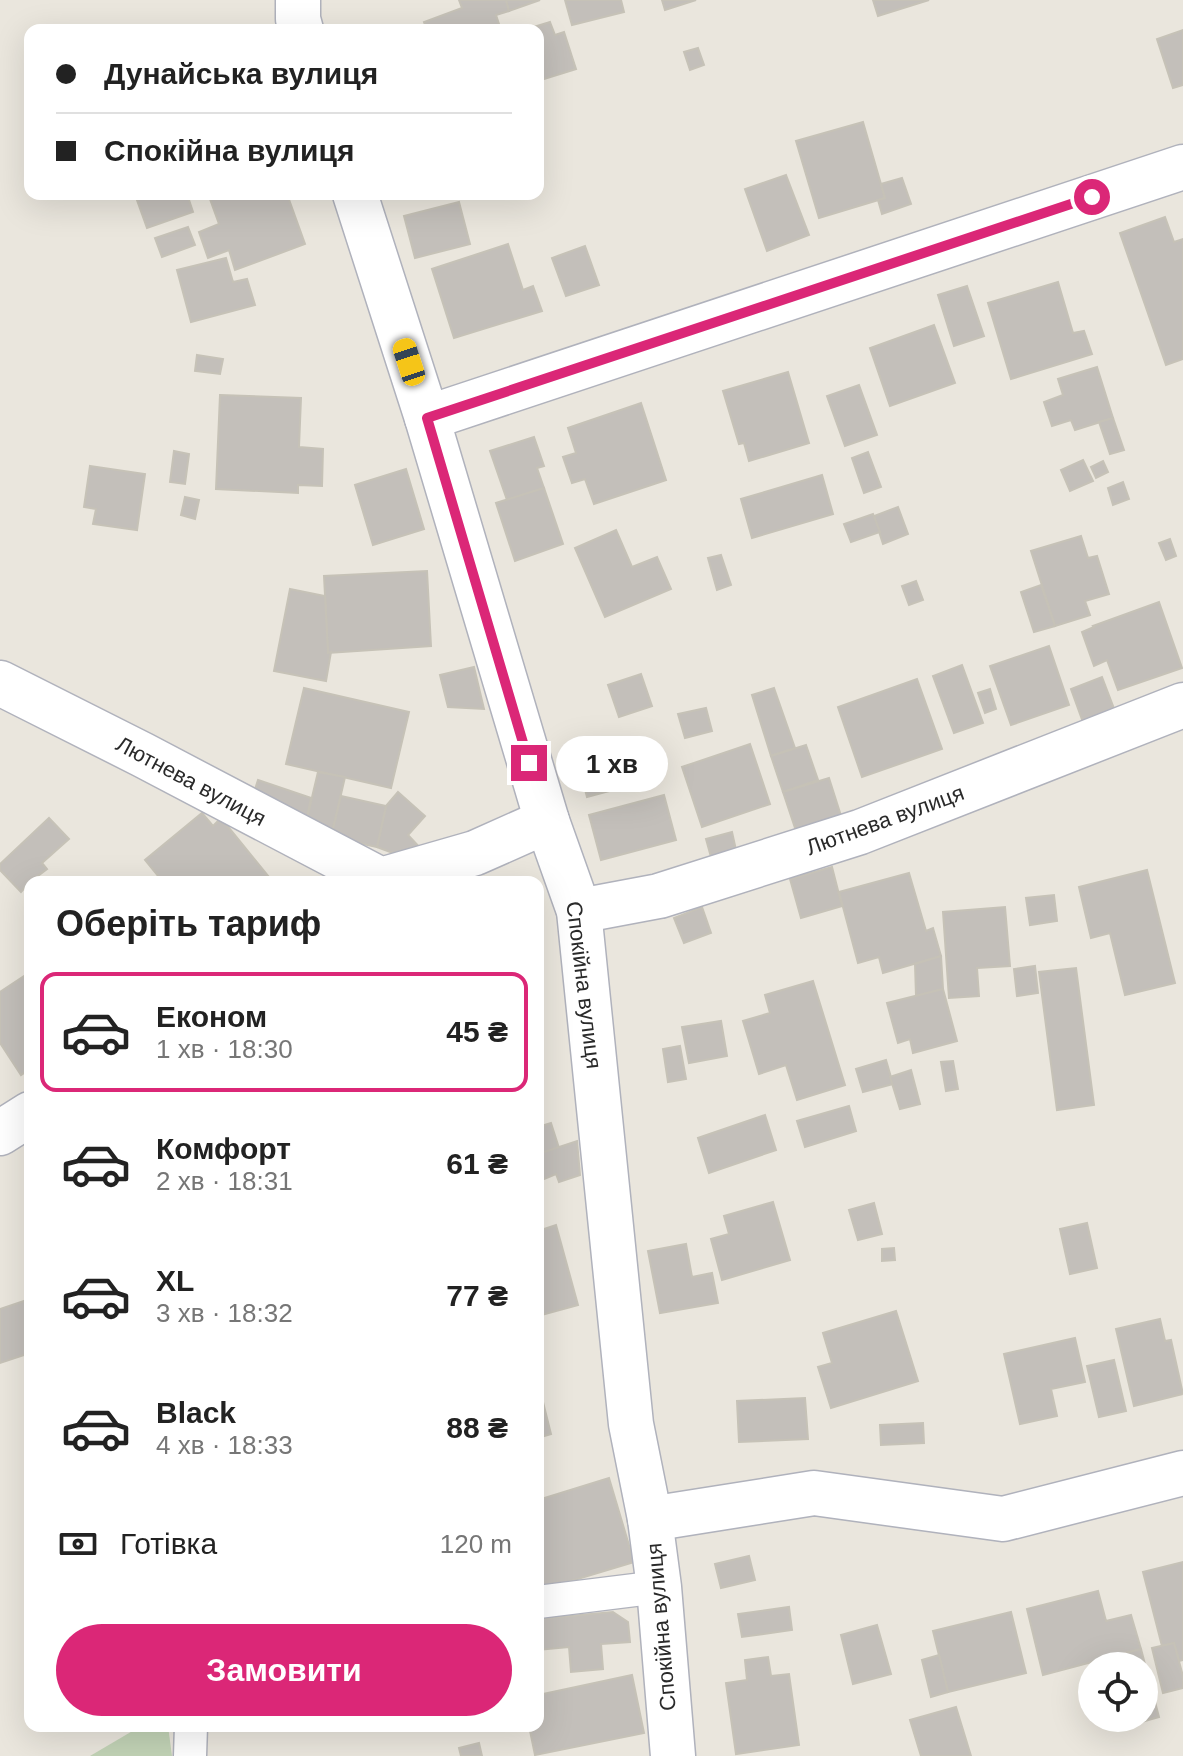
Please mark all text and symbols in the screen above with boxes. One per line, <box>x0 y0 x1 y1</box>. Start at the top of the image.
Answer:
text: Дунайська вулиця <box>104 57 378 90</box>
text: Спокійна вулиця <box>104 134 354 167</box>
route start <box>1074 179 1110 215</box>
car <box>390 335 428 389</box>
street label: Лютнева вулиця <box>112 731 270 831</box>
callout: 1 хв <box>557 735 669 791</box>
route end <box>511 745 547 781</box>
text: 1 хв <box>586 749 638 779</box>
street label: Лютнева вулиця <box>803 780 967 860</box>
street label: Спокійна вулиця <box>561 900 607 1070</box>
text: Оберіть тариф <box>56 903 321 944</box>
icon: car <box>60 996 132 1068</box>
text: Економ <box>156 1000 267 1033</box>
text: 45 ₴ <box>446 1015 508 1048</box>
text: 1 хв · 18:30 <box>156 1034 293 1064</box>
icon: car <box>60 1128 132 1200</box>
text: Комфорт <box>156 1132 291 1165</box>
text: 61 ₴ <box>446 1147 508 1180</box>
text: 2 хв · 18:31 <box>156 1166 293 1196</box>
icon: car <box>60 1260 132 1332</box>
text: XL <box>156 1264 194 1297</box>
text: 77 ₴ <box>446 1279 508 1312</box>
text: 3 хв · 18:32 <box>156 1298 293 1328</box>
icon: car <box>60 1392 132 1464</box>
text: Black <box>156 1396 236 1429</box>
text: 88 ₴ <box>446 1411 508 1444</box>
text: 4 хв · 18:33 <box>156 1430 293 1460</box>
icon: cash <box>56 1522 100 1566</box>
text: Готівка <box>120 1527 217 1560</box>
text: 120 m <box>440 1529 512 1559</box>
street label: Спокійна вулиця <box>641 1542 681 1712</box>
button: Замовити <box>56 1624 512 1716</box>
map controls <box>1078 1652 1158 1732</box>
button: locate <box>1078 1652 1158 1732</box>

